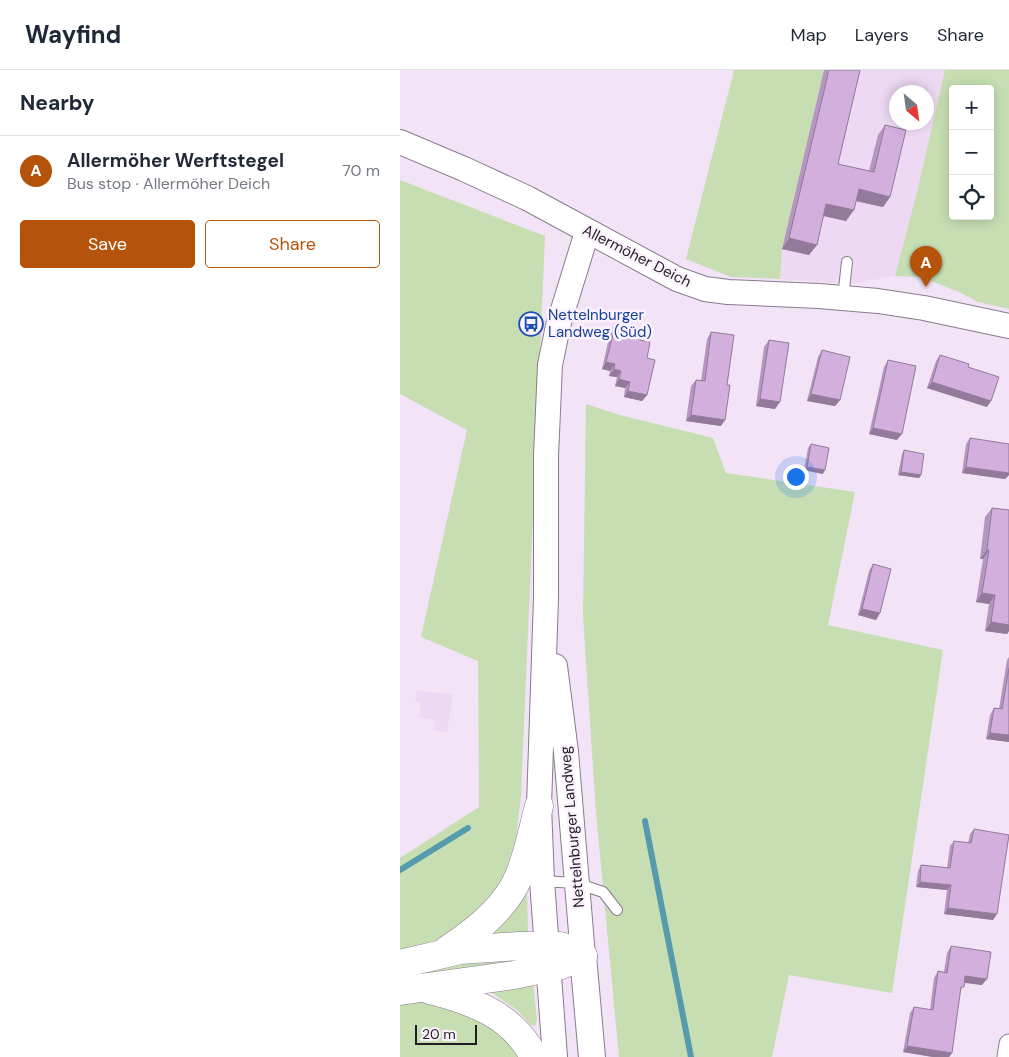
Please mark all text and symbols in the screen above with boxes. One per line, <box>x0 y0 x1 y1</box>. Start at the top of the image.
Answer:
text: Wayfind <box>25 19 121 50</box>
text: Map <box>791 23 827 47</box>
text: Layers <box>855 23 909 47</box>
text: Share <box>937 23 984 47</box>
north arrow <box>889 85 934 130</box>
map controls <box>949 85 994 220</box>
button: + <box>949 85 994 130</box>
text: Nearby <box>20 89 94 117</box>
button: − <box>949 130 994 175</box>
text: Allermöher Werftstegel <box>67 148 284 173</box>
text: A <box>30 160 42 181</box>
text: 70 m <box>342 160 380 181</box>
text: Bus stop · Allermöher Deich <box>67 173 270 194</box>
button: locate <box>949 175 994 220</box>
button: Save <box>20 220 195 268</box>
button: Share <box>205 220 380 268</box>
street label: Allermöher Deich <box>579 220 695 292</box>
pin: A <box>910 246 942 287</box>
place label: Nettelnburger Landweg (Süd) <box>548 305 652 342</box>
bus stop icon: Nettelnburger Landweg (Süd) <box>518 311 544 337</box>
your location <box>783 464 809 490</box>
street label: Nettelnburger Landweg <box>555 745 589 909</box>
scale bar <box>415 1022 478 1045</box>
text: 20 m <box>422 1025 456 1043</box>

